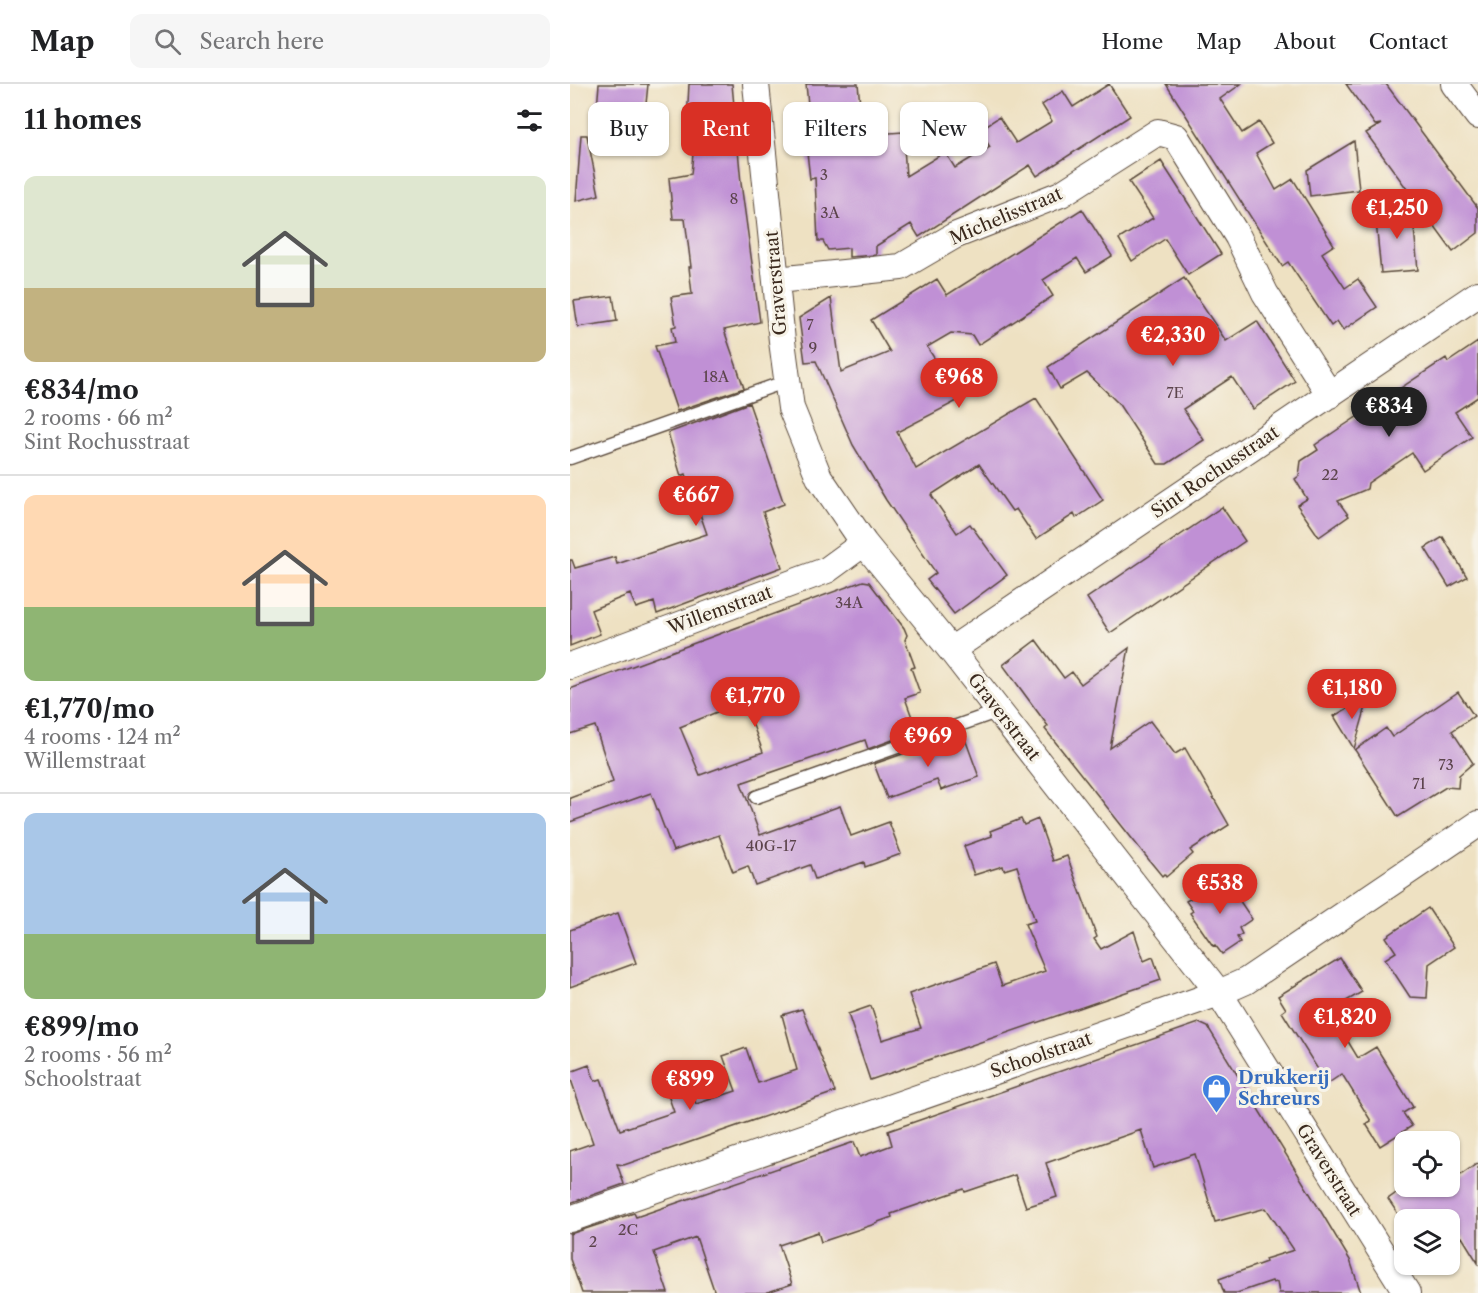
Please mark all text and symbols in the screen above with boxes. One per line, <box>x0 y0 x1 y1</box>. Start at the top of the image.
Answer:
search box <box>130 14 550 68</box>
text: Map <box>30 24 94 58</box>
icon: search <box>151 25 184 58</box>
text: Search here <box>199 28 324 55</box>
text: Home <box>1102 29 1163 54</box>
text: Map <box>1196 29 1241 54</box>
text: About <box>1274 29 1336 54</box>
text: Contact <box>1369 29 1448 54</box>
chip: Buy <box>588 102 669 156</box>
chip: Rent <box>681 102 771 156</box>
chip: Filters <box>783 102 888 156</box>
chip: New <box>900 102 988 156</box>
text: 11 homes <box>24 104 142 136</box>
icon: filters <box>513 104 546 137</box>
house number: 3 <box>820 165 828 184</box>
street label: Michelisstraat <box>946 182 1066 250</box>
house number: 8 <box>730 189 739 208</box>
pin: €1,250 <box>1348 189 1446 240</box>
text: €1,250 <box>1366 196 1428 220</box>
house number: 3A <box>820 203 841 222</box>
icon: home <box>231 215 339 323</box>
street label: Graverstraat <box>760 229 792 336</box>
house number: 7 <box>806 315 814 334</box>
pin: €2,330 <box>1124 316 1222 367</box>
text: €2,330 <box>1140 323 1206 347</box>
house number: 9 <box>809 338 817 357</box>
pin: €968 <box>923 358 995 409</box>
text: €968 <box>935 365 983 389</box>
house number: 18A <box>703 367 730 386</box>
text: €834/mo <box>24 374 139 406</box>
house number: 7E <box>1166 383 1184 402</box>
pin: €834 <box>1353 387 1425 438</box>
text: €834 <box>1365 394 1413 418</box>
text: 2 rooms · 66 m² <box>24 406 173 430</box>
street label: Sint Rochusstraat <box>1147 421 1284 523</box>
text: Sint Rochusstraat <box>24 430 190 454</box>
house number: 22 <box>1321 465 1339 484</box>
pin: €667 <box>660 476 732 527</box>
text: €667 <box>673 483 719 507</box>
icon: home <box>231 534 339 642</box>
street label: Willemstraat <box>664 581 776 639</box>
house number: 34A <box>835 593 864 612</box>
street label: Graverstraat <box>963 669 1045 766</box>
pin: €1,180 <box>1303 669 1401 720</box>
text: €1,180 <box>1321 676 1383 700</box>
pin: €1,770 <box>706 677 804 728</box>
text: €1,770 <box>725 684 785 708</box>
text: €1,770/mo <box>24 693 154 725</box>
pin: €969 <box>892 717 964 768</box>
text: €969 <box>904 724 952 748</box>
text: 4 rooms · 124 m² <box>24 725 181 749</box>
text: Willemstraat <box>24 749 146 773</box>
house number: 73 <box>1438 755 1454 774</box>
house number: 71 <box>1412 774 1427 793</box>
house number: 40G-17 <box>746 836 797 855</box>
icon: home <box>231 852 339 960</box>
pin: €538 <box>1184 864 1256 915</box>
text: €538 <box>1196 871 1244 895</box>
pin: €1,820 <box>1296 998 1394 1049</box>
text: €1,820 <box>1313 1005 1377 1029</box>
text: €899/mo <box>24 1011 139 1043</box>
street label: Schoolstraat <box>987 1027 1095 1083</box>
text: 2 rooms · 56 m² <box>24 1043 172 1067</box>
pin: €899 <box>654 1060 726 1111</box>
text: Schoolstraat <box>24 1067 142 1091</box>
text: €899 <box>666 1067 714 1091</box>
place label: Drukkerij Schreurs <box>1238 1067 1329 1110</box>
shop icon: Drukkerij Schreurs <box>1201 1072 1233 1114</box>
street label: Graverstraat <box>1292 1120 1366 1221</box>
map controls <box>1394 1131 1460 1275</box>
button: locate <box>1394 1131 1460 1197</box>
button: layers <box>1394 1209 1460 1275</box>
house number: 2C <box>618 1220 638 1239</box>
house number: 2 <box>589 1232 597 1251</box>

